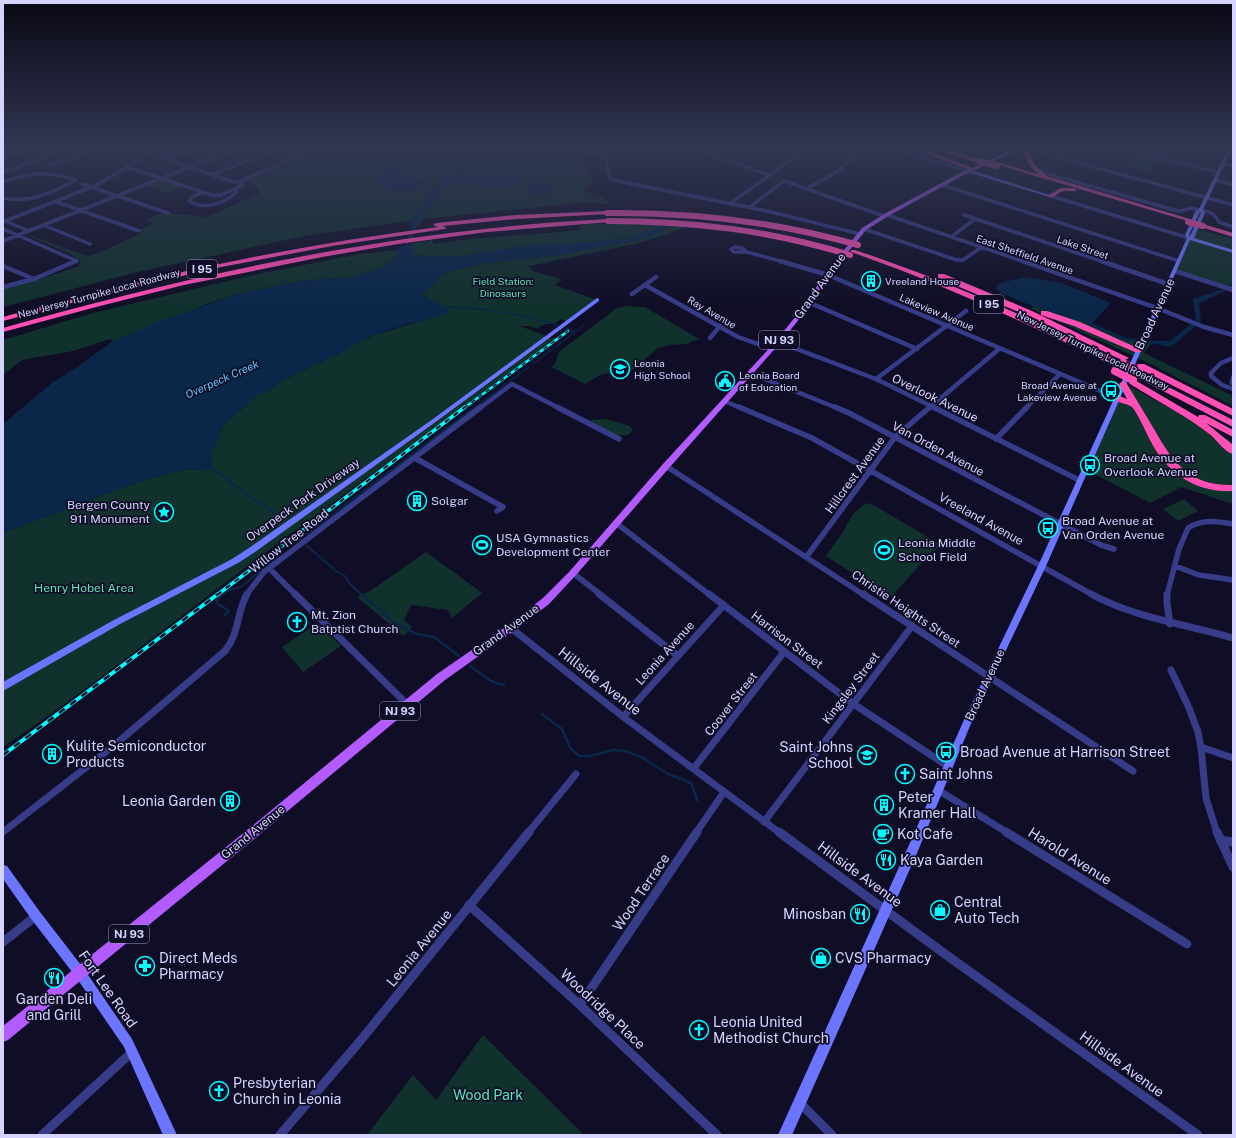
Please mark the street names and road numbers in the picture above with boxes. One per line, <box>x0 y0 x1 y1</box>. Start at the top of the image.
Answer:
street label: East Sheffield Avenue <box>975 232 1076 276</box>
street label: Lake Street <box>1056 233 1110 261</box>
street label: Grand Avenue <box>791 250 849 322</box>
road number: I 95 <box>187 260 217 278</box>
street label: New Jersey Turnpike Local Roadway <box>16 265 182 320</box>
street label: Broad Avenue <box>1132 276 1178 352</box>
street label: Lakeview Avenue <box>898 291 976 333</box>
street label: Ray Avenue <box>686 293 739 331</box>
road number: I 95 <box>974 295 1004 313</box>
street label: New Jersey Turnpike Local Roadway <box>1015 308 1172 392</box>
road number: NJ 93 <box>759 331 799 349</box>
street label: Overlook Avenue <box>890 371 980 425</box>
street label: Van Orden Avenue <box>890 419 987 479</box>
street label: Hillcrest Avenue <box>822 434 888 516</box>
street label: Overpeck Park Driveway <box>243 455 363 545</box>
street label: Vreeland Avenue <box>936 490 1026 548</box>
street label: Willow Tree Road <box>247 506 331 576</box>
street label: Christie Heights Street <box>849 567 963 651</box>
street label: Grand Avenue <box>470 601 542 659</box>
street label: Harrison Street <box>748 609 826 672</box>
street label: Leonia Avenue <box>633 618 697 688</box>
street label: Hillside Avenue <box>555 644 645 718</box>
street label: Broad Avenue <box>962 647 1008 723</box>
street label: Kingsley Street <box>820 649 883 727</box>
street label: Coover Street <box>702 669 760 739</box>
road number: NJ 93 <box>380 702 420 720</box>
street label: Grand Avenue <box>218 802 288 862</box>
street label: Harold Avenue <box>1025 824 1115 888</box>
street label: Hillside Avenue <box>815 838 905 910</box>
street label: Wood Terrace <box>609 850 673 934</box>
street label: Leonia Avenue <box>383 906 455 990</box>
road number: NJ 93 <box>109 925 149 943</box>
street label: Fort Lee Road <box>76 947 140 1031</box>
street label: Woodridge Place <box>557 966 649 1053</box>
street label: Hillside Avenue <box>1077 1028 1167 1100</box>

